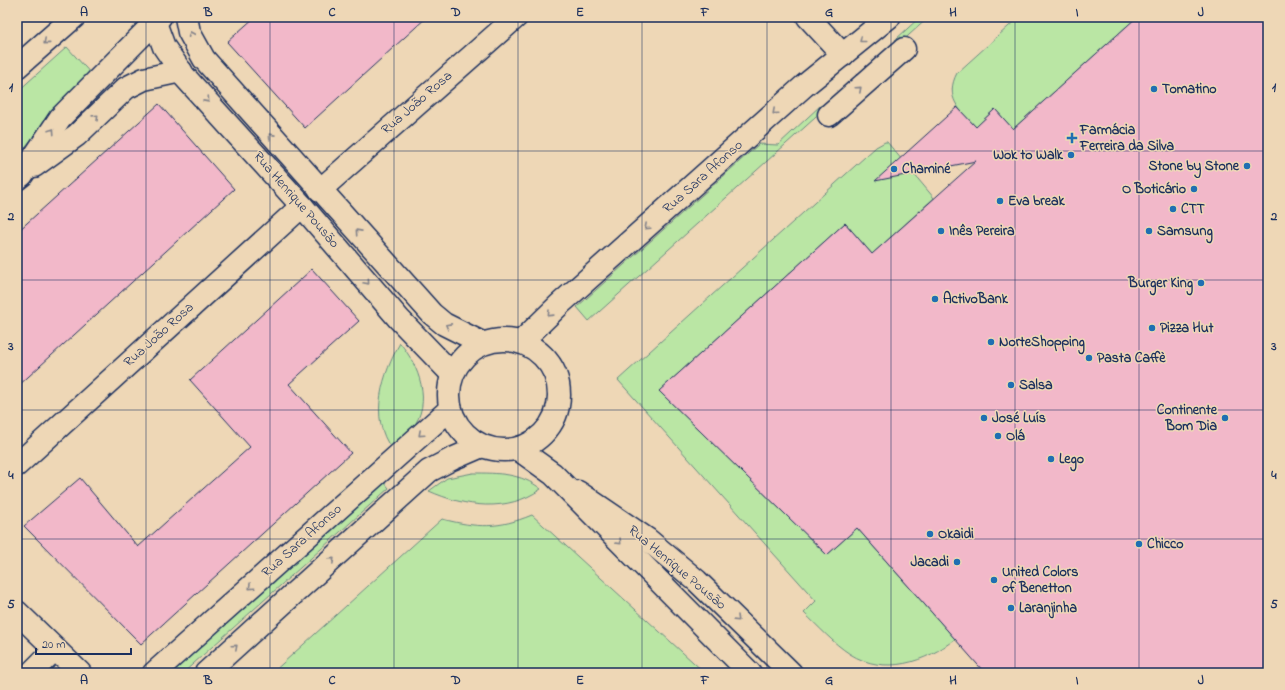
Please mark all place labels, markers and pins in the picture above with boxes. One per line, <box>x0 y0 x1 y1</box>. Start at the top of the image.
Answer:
place label: Tomatino <box>1162 79 1217 100</box>
marker: Tomatino <box>1149 84 1159 94</box>
place label: Farmácia Ferreira da Silva <box>1079 120 1174 157</box>
marker: Farmácia Ferreira da Silva <box>1067 133 1077 143</box>
place label: Wok to Walk <box>993 145 1064 166</box>
marker: Wok to Walk <box>1066 150 1076 160</box>
place label: Stone by Stone <box>1149 156 1240 179</box>
place label: Chaminé <box>902 159 951 180</box>
marker: Stone by Stone <box>1242 161 1252 171</box>
marker: Chaminé <box>889 164 899 174</box>
place label: O Boticário <box>1122 179 1186 200</box>
marker: O Boticário <box>1189 184 1199 194</box>
place label: Eva break <box>1008 191 1066 212</box>
marker: Eva break <box>995 196 1005 206</box>
place label: CTT <box>1181 199 1205 220</box>
marker: CTT <box>1168 204 1178 214</box>
place label: Inês Pereira <box>949 221 1015 242</box>
place label: Samsung <box>1157 221 1213 244</box>
marker: Inês Pereira <box>936 226 946 236</box>
marker: Samsung <box>1144 226 1154 236</box>
place label: Burger King <box>1127 273 1194 296</box>
marker: Burger King <box>1196 278 1206 288</box>
place label: ActivoBank <box>943 289 1009 310</box>
marker: ActivoBank <box>930 294 940 304</box>
place label: Pizza Hut <box>1160 318 1214 339</box>
marker: Pizza Hut <box>1147 323 1157 333</box>
place label: NorteShopping <box>999 332 1086 355</box>
marker: NorteShopping <box>986 337 996 347</box>
place label: Pasta Caffè <box>1097 348 1166 369</box>
marker: Pasta Caffè <box>1084 353 1094 363</box>
place label: Salsa <box>1019 375 1053 396</box>
marker: Salsa <box>1006 380 1016 390</box>
place label: Continente Bom Dia <box>1157 400 1218 437</box>
place label: José Luís <box>992 408 1046 429</box>
marker: José Luís <box>979 413 989 423</box>
marker: Continente Bom Dia <box>1220 413 1230 423</box>
place label: Olá <box>1006 426 1026 447</box>
marker: Olá <box>993 431 1003 441</box>
place label: Lego <box>1059 449 1084 472</box>
marker: Lego <box>1046 454 1056 464</box>
place label: Okaidi <box>938 524 974 545</box>
marker: Okaidi <box>925 529 935 539</box>
place label: Chicco <box>1147 534 1184 555</box>
marker: Chicco <box>1134 539 1144 549</box>
place label: Jacadi <box>910 552 949 573</box>
marker: Jacadi <box>952 557 962 567</box>
place label: United Colors of Benetton <box>1002 562 1078 599</box>
marker: United Colors of Benetton <box>989 575 999 585</box>
place label: Laranjinha <box>1019 598 1077 619</box>
marker: Laranjinha <box>1006 603 1016 613</box>

